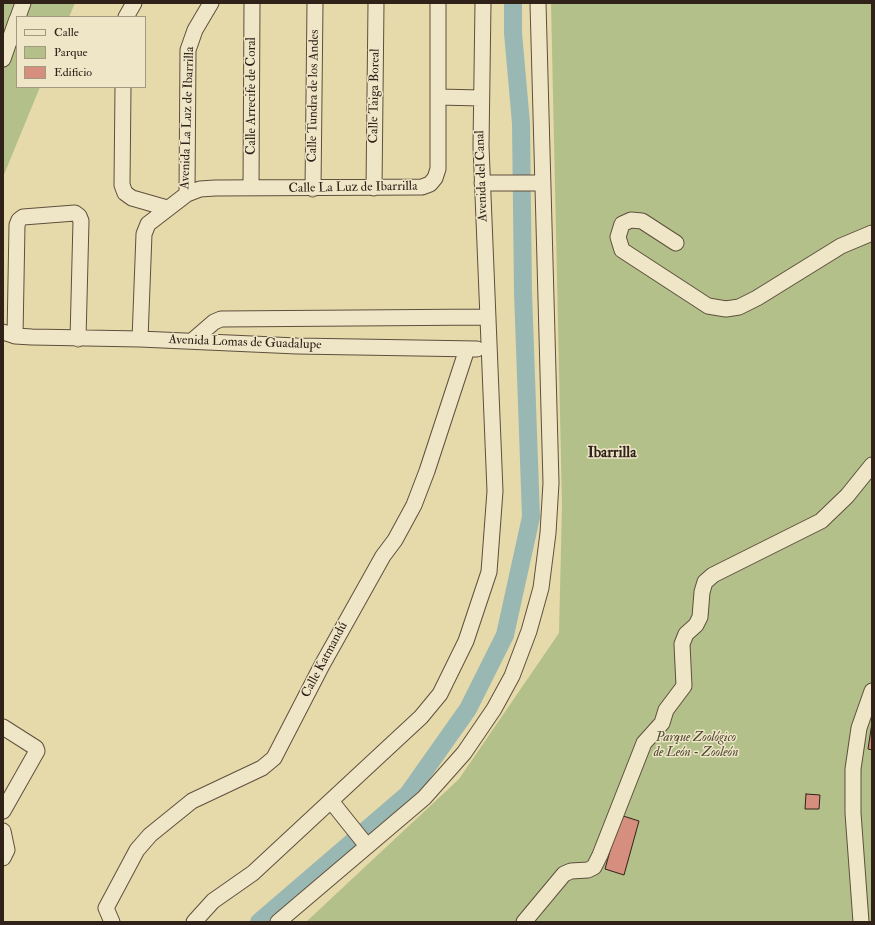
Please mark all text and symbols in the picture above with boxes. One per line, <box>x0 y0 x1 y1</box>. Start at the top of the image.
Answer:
legend <box>16 16 146 88</box>
text: Calle <box>54 25 79 40</box>
street label: Calle Tundra de los Andes <box>305 29 323 163</box>
street label: Calle Arrecife de Coral <box>244 37 260 155</box>
text: Parque <box>54 45 88 60</box>
street label: Avenida La Luz de Ibarrilla <box>178 46 198 190</box>
street label: Calle Taiga Boreal <box>366 48 384 144</box>
text: Edificio <box>54 65 92 80</box>
street label: Avenida del Canal <box>473 130 491 222</box>
street label: Calle La Luz de Ibarrilla <box>288 179 418 197</box>
street label: Avenida Lomas de Guadalupe <box>168 333 322 353</box>
district label: Ibarrilla <box>588 445 636 463</box>
street label: Calle Katmandú <box>299 619 351 701</box>
park label: Parque Zoológico de León - Zooleón <box>654 730 738 761</box>

